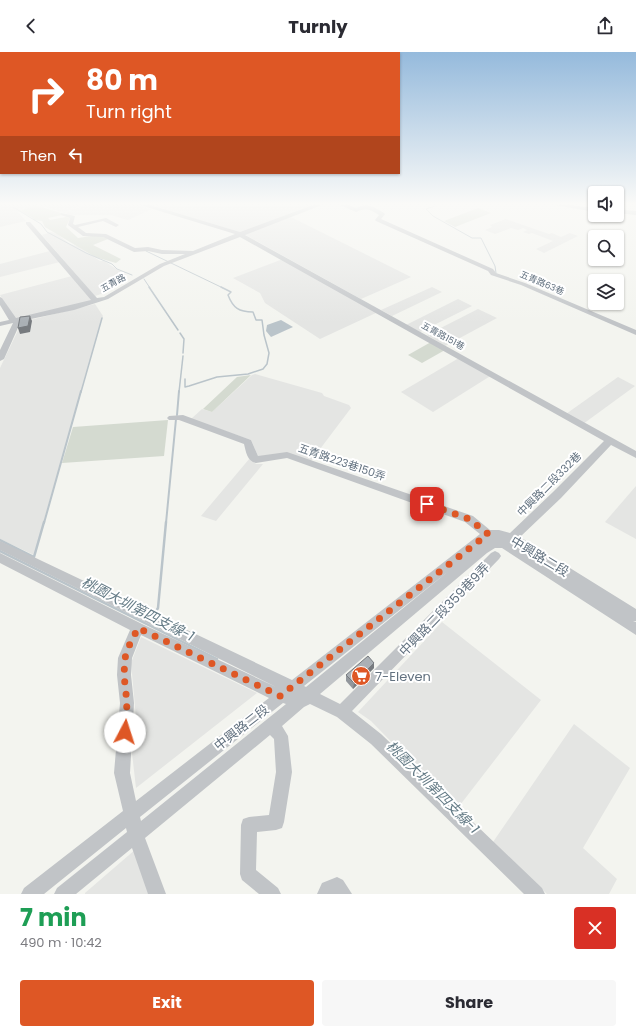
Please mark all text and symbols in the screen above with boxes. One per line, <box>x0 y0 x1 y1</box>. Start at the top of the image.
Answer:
text: Turnly <box>288 14 348 39</box>
icon: back <box>20 15 42 37</box>
icon: share <box>594 15 616 37</box>
text: 80 m <box>86 61 158 100</box>
icon: right <box>20 68 72 120</box>
text: Turn right <box>86 99 172 124</box>
icon: left <box>65 144 87 166</box>
text: Then <box>20 145 57 166</box>
map controls <box>588 186 624 310</box>
button: sound <box>588 186 624 222</box>
button: search <box>588 230 624 266</box>
street label: 五青路63巷 <box>518 268 566 298</box>
street label: 五青路 <box>98 271 128 295</box>
button: layers <box>588 274 624 310</box>
street label: 五青路151巷 <box>419 319 467 353</box>
street label: 五青路223巷150弄 <box>296 440 388 484</box>
street label: 中興路二段332巷 <box>513 448 585 520</box>
pin <box>410 487 444 521</box>
icon: arrive <box>416 493 438 515</box>
street label: 中興路二段 <box>507 532 572 581</box>
street label: 中興路二段359巷9弄 <box>395 558 494 660</box>
water label: 桃園大圳第四支線-1 <box>78 572 198 646</box>
supermarket icon: 7-Eleven <box>350 665 372 687</box>
place label: 7-Eleven <box>375 667 431 686</box>
street label: 中興路二段 <box>210 700 273 755</box>
position arrow <box>104 711 146 753</box>
water label: 桃園大圳第四支線-1 <box>382 736 484 838</box>
text: 7 min <box>20 901 87 934</box>
button: close <box>574 907 616 949</box>
text: 490 m · 10:42 <box>20 933 102 952</box>
button: Exit <box>20 980 314 1026</box>
button: Share <box>322 980 616 1026</box>

